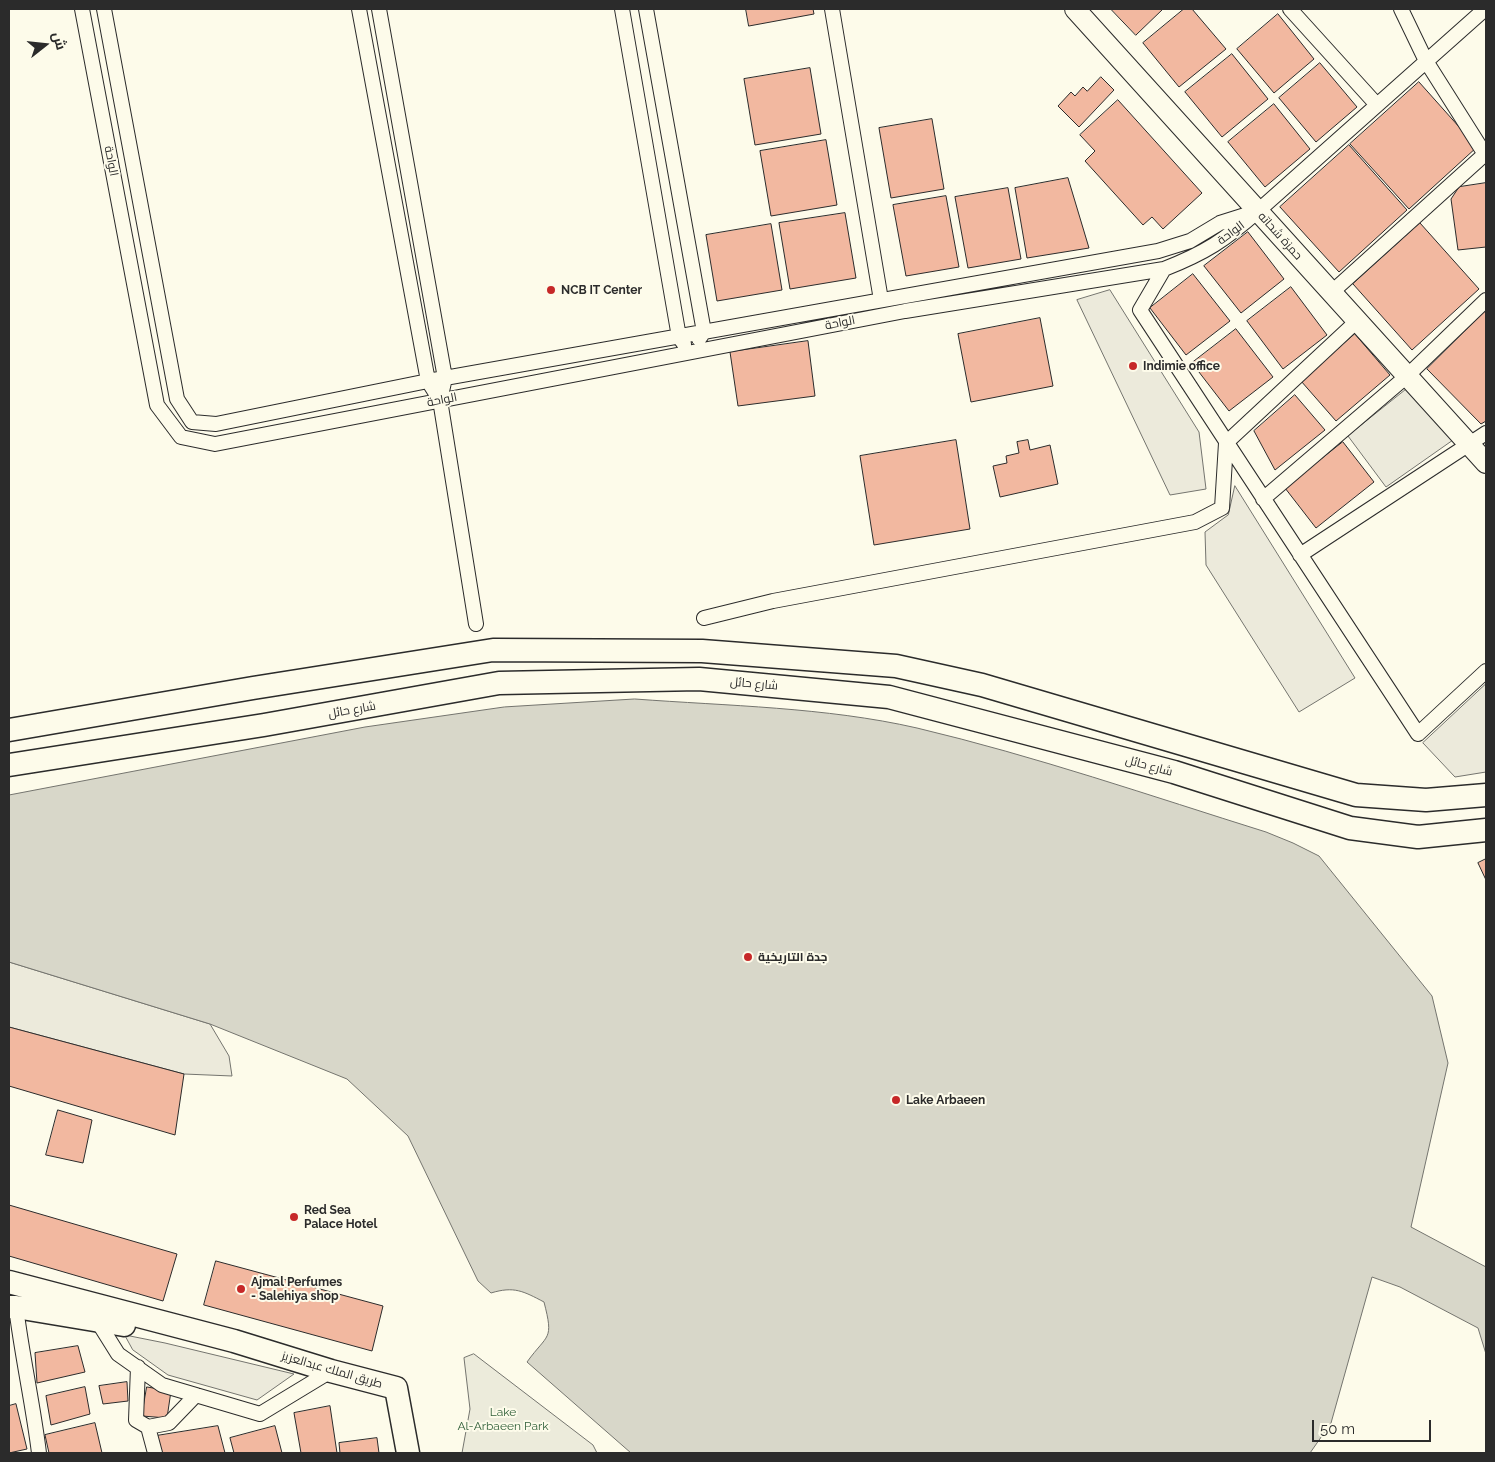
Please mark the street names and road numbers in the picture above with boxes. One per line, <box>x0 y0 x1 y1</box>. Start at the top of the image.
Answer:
street label: الواحة <box>101 145 121 177</box>
street label: حمزة شحاته <box>1255 209 1305 263</box>
street label: الواحة <box>1215 218 1247 248</box>
street label: الواحة <box>824 313 856 333</box>
street label: الواحة <box>426 390 458 410</box>
street label: شارع حائل <box>729 675 779 693</box>
street label: شارع حائل <box>327 699 377 721</box>
street label: شارع حائل <box>1124 753 1174 779</box>
street label: طريق الملك عبدالعزيز <box>280 1349 384 1391</box>

